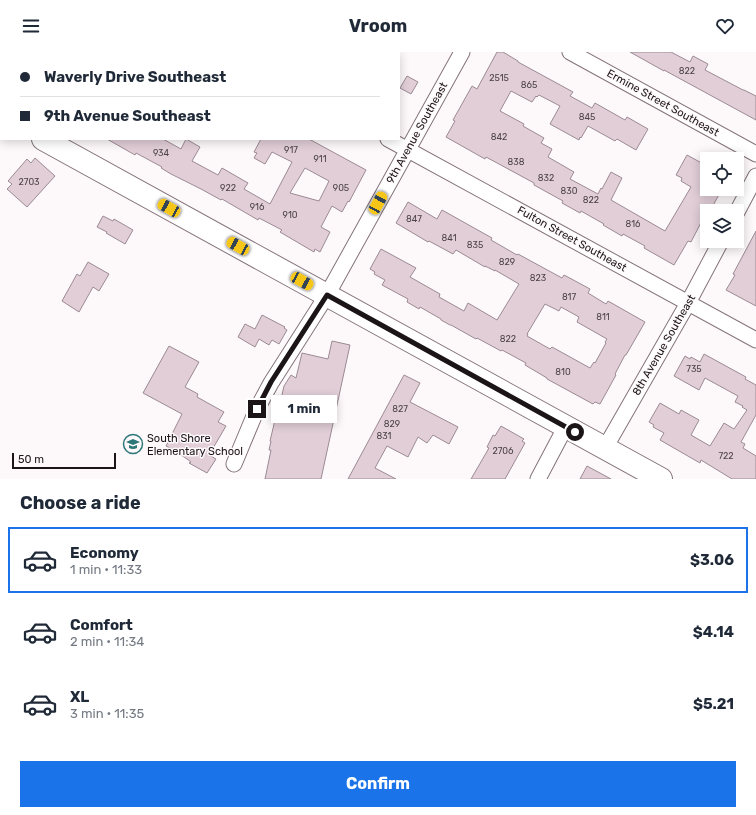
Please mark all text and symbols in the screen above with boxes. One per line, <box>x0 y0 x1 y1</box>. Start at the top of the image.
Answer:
icon: menu <box>20 15 42 37</box>
text: Vroom <box>349 15 407 37</box>
icon: heart <box>714 15 736 37</box>
house number: 822 <box>679 66 695 76</box>
street label: Ermine Street Southeast <box>605 67 722 140</box>
text: Waverly Drive Southeast <box>44 68 226 86</box>
house number: 2515 <box>489 73 509 83</box>
street label: 9th Avenue Southeast <box>384 79 451 186</box>
house number: 865 <box>521 80 537 90</box>
text: 9th Avenue Southeast <box>44 107 211 125</box>
house number: 845 <box>579 112 595 122</box>
house number: 842 <box>491 132 507 142</box>
house number: 917 <box>284 145 298 155</box>
house number: 934 <box>153 148 170 158</box>
map controls <box>700 152 744 248</box>
button: locate <box>700 152 744 196</box>
house number: 911 <box>313 154 327 164</box>
house number: 838 <box>508 157 525 167</box>
house number: 832 <box>538 173 554 183</box>
house number: 2703 <box>18 177 40 187</box>
house number: 922 <box>220 183 236 193</box>
house number: 905 <box>333 183 349 193</box>
house number: 830 <box>561 186 578 196</box>
car <box>367 190 389 216</box>
house number: 822 <box>583 195 599 205</box>
car <box>156 197 182 219</box>
house number: 916 <box>250 202 265 212</box>
street label: Fulton Street Southeast <box>515 203 630 275</box>
button: layers <box>700 204 744 248</box>
house number: 910 <box>283 210 298 220</box>
house number: 847 <box>406 214 422 224</box>
house number: 816 <box>625 219 641 229</box>
house number: 841 <box>442 233 457 243</box>
car <box>225 235 251 257</box>
house number: 835 <box>467 240 483 250</box>
house number: 829 <box>499 257 515 267</box>
car <box>289 270 315 292</box>
house number: 823 <box>530 273 546 283</box>
house number: 817 <box>562 292 576 302</box>
street label: 8th Avenue Southeast <box>630 292 699 398</box>
house number: 811 <box>596 312 610 322</box>
house number: 822 <box>500 334 516 344</box>
house number: 735 <box>686 364 702 374</box>
house number: 810 <box>555 367 571 377</box>
callout: 1 min <box>271 395 337 423</box>
route end <box>248 400 266 418</box>
text: 1 min <box>287 401 321 416</box>
house number: 827 <box>392 404 408 414</box>
house number: 829 <box>384 419 400 429</box>
route start <box>566 423 584 441</box>
house number: 831 <box>377 431 392 441</box>
place label: South Shore Elementary School <box>147 432 243 458</box>
school or university icon: South Shore Elementary School <box>122 433 144 455</box>
house number: 2706 <box>492 446 514 456</box>
scale bar <box>12 451 116 470</box>
house number: 722 <box>718 451 734 461</box>
text: 50 m <box>18 453 44 466</box>
text: Choose a ride <box>20 492 141 514</box>
icon: car <box>22 542 58 578</box>
text: Economy <box>70 544 139 562</box>
text: $3.06 <box>690 551 734 569</box>
text: 1 min · 11:33 <box>70 562 142 577</box>
icon: car <box>22 614 58 650</box>
text: Comfort <box>70 616 133 634</box>
text: $4.14 <box>693 623 734 641</box>
text: 2 min · 11:34 <box>70 634 144 649</box>
icon: car <box>22 686 58 722</box>
text: XL <box>70 688 89 706</box>
text: $5.21 <box>693 695 734 713</box>
text: 3 min · 11:35 <box>70 706 144 721</box>
button: Confirm <box>20 761 736 807</box>

